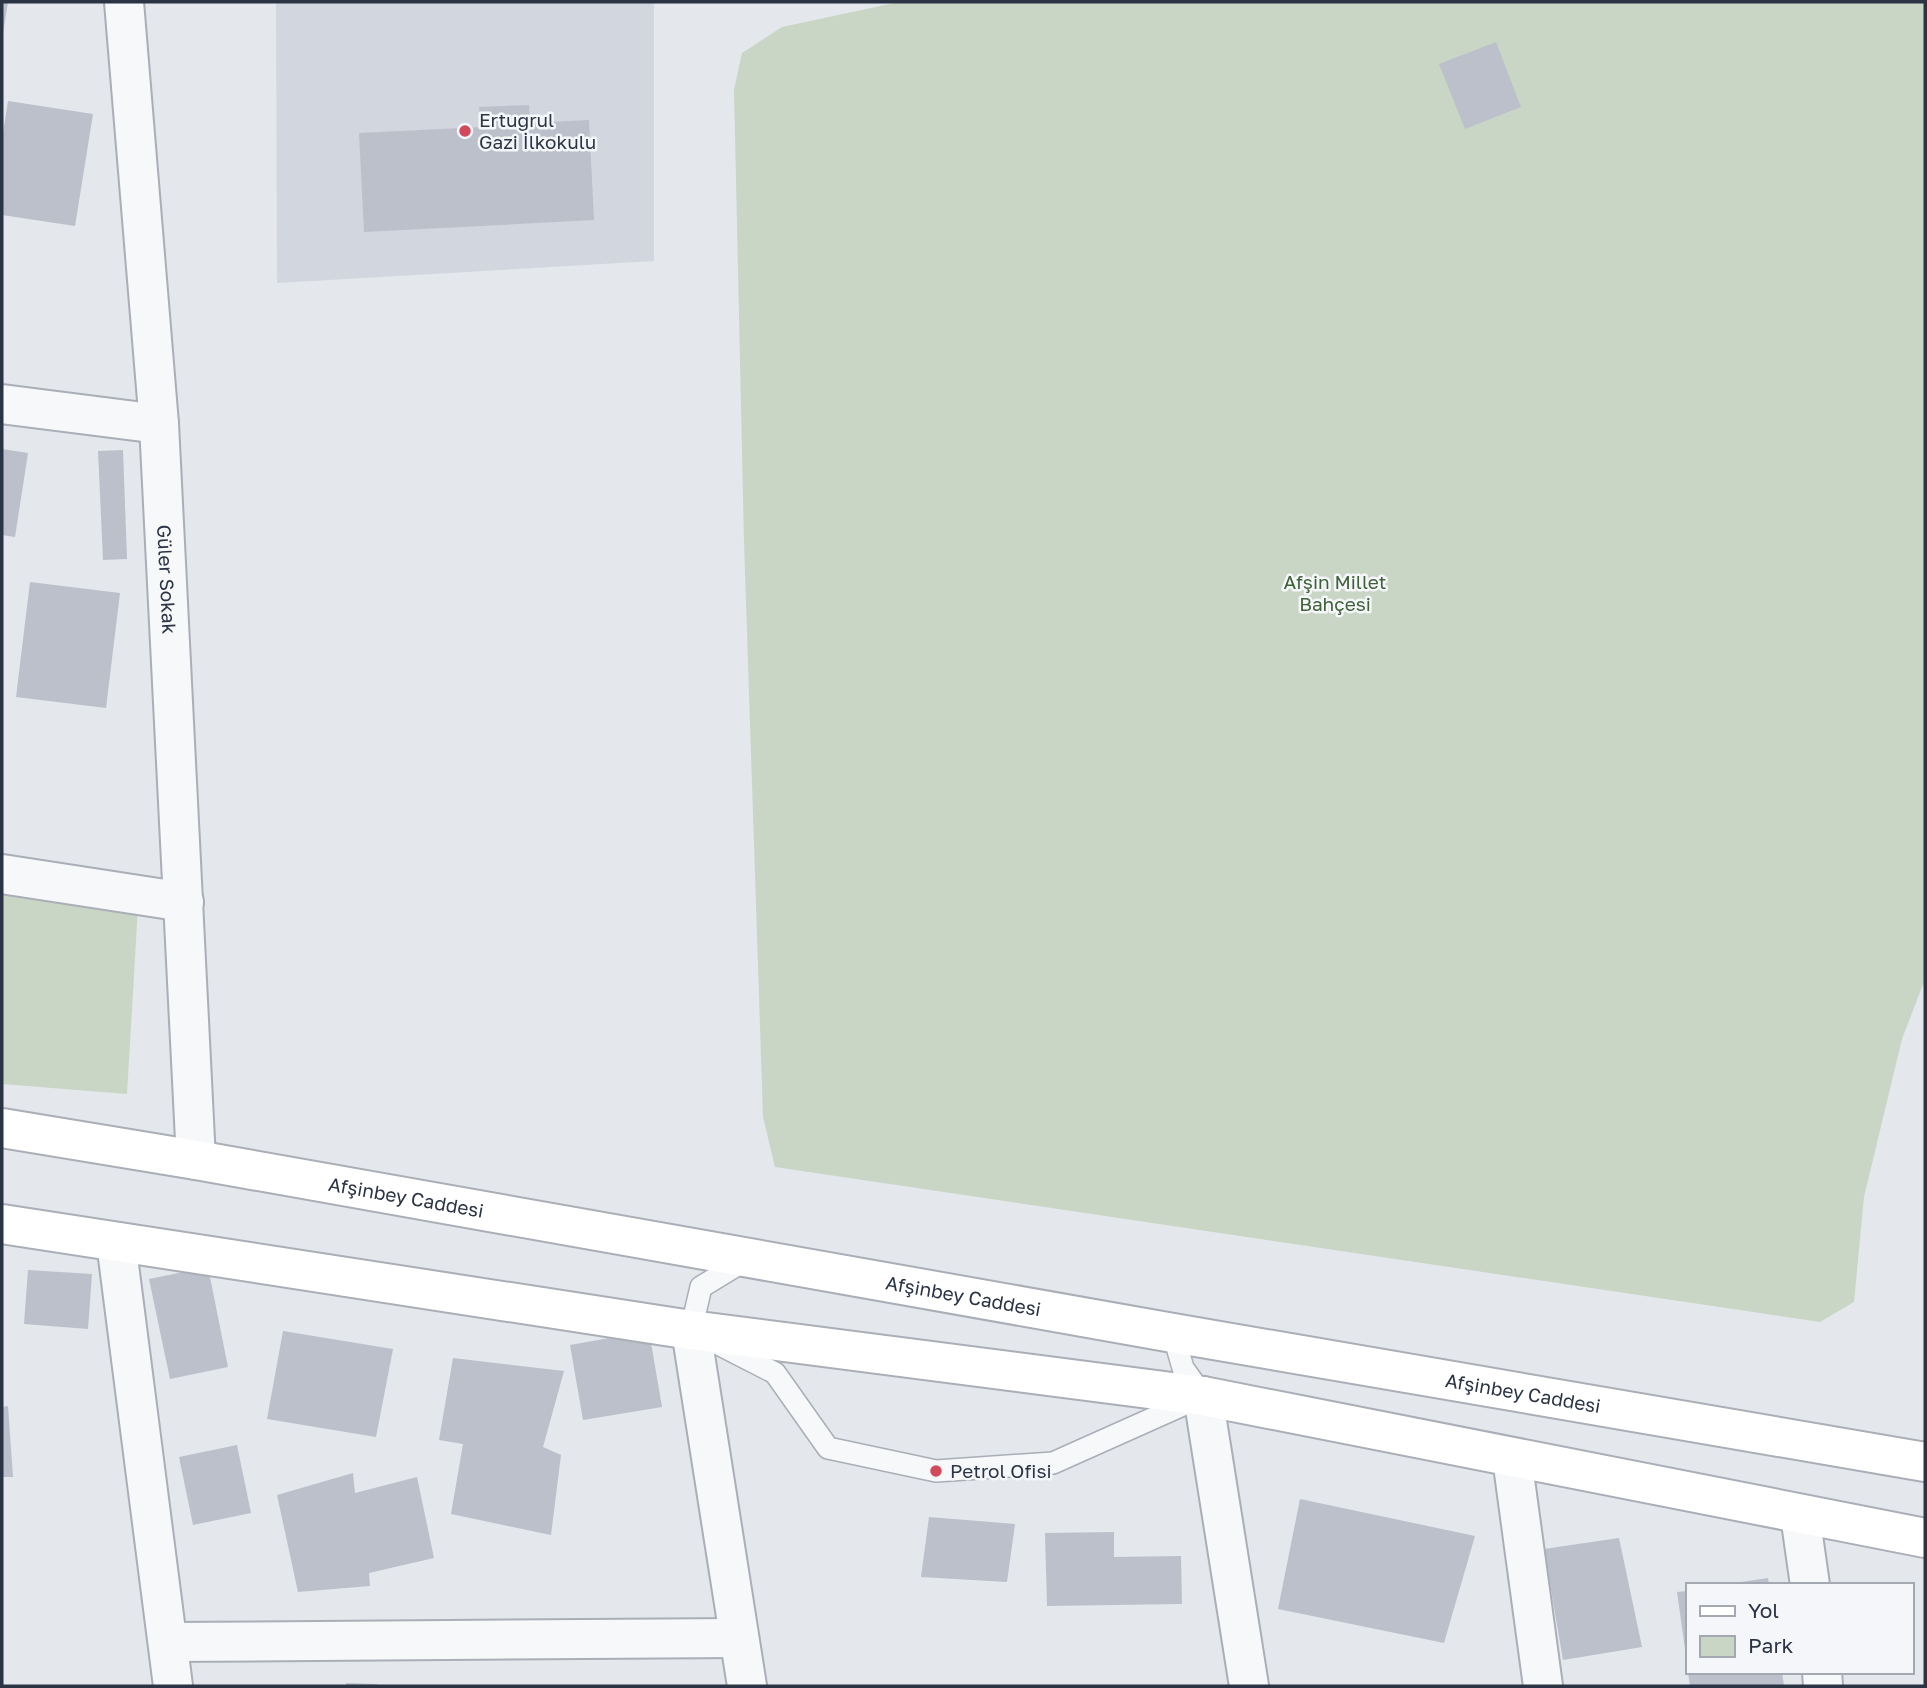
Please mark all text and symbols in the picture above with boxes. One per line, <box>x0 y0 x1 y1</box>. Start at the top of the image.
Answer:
place label: Ertuğrul Gazi İlkokulu <box>479 108 596 153</box>
marker: Ertuğrul Gazi İlkokulu <box>457 123 473 139</box>
street label: Güler Sokak <box>153 524 182 635</box>
park label: Afşin Millet Bahçesi <box>1284 570 1386 615</box>
street label: Afşinbey Caddesi <box>327 1172 486 1222</box>
street label: Afşinbey Caddesi <box>884 1270 1043 1320</box>
street label: Afşinbey Caddesi <box>1444 1368 1603 1417</box>
place label: Petrol Ofisi <box>950 1459 1052 1482</box>
marker: Petrol Ofisi <box>928 1463 944 1479</box>
legend <box>1686 1583 1913 1674</box>
text: Yol <box>1748 1597 1779 1623</box>
text: Park <box>1748 1632 1794 1658</box>

